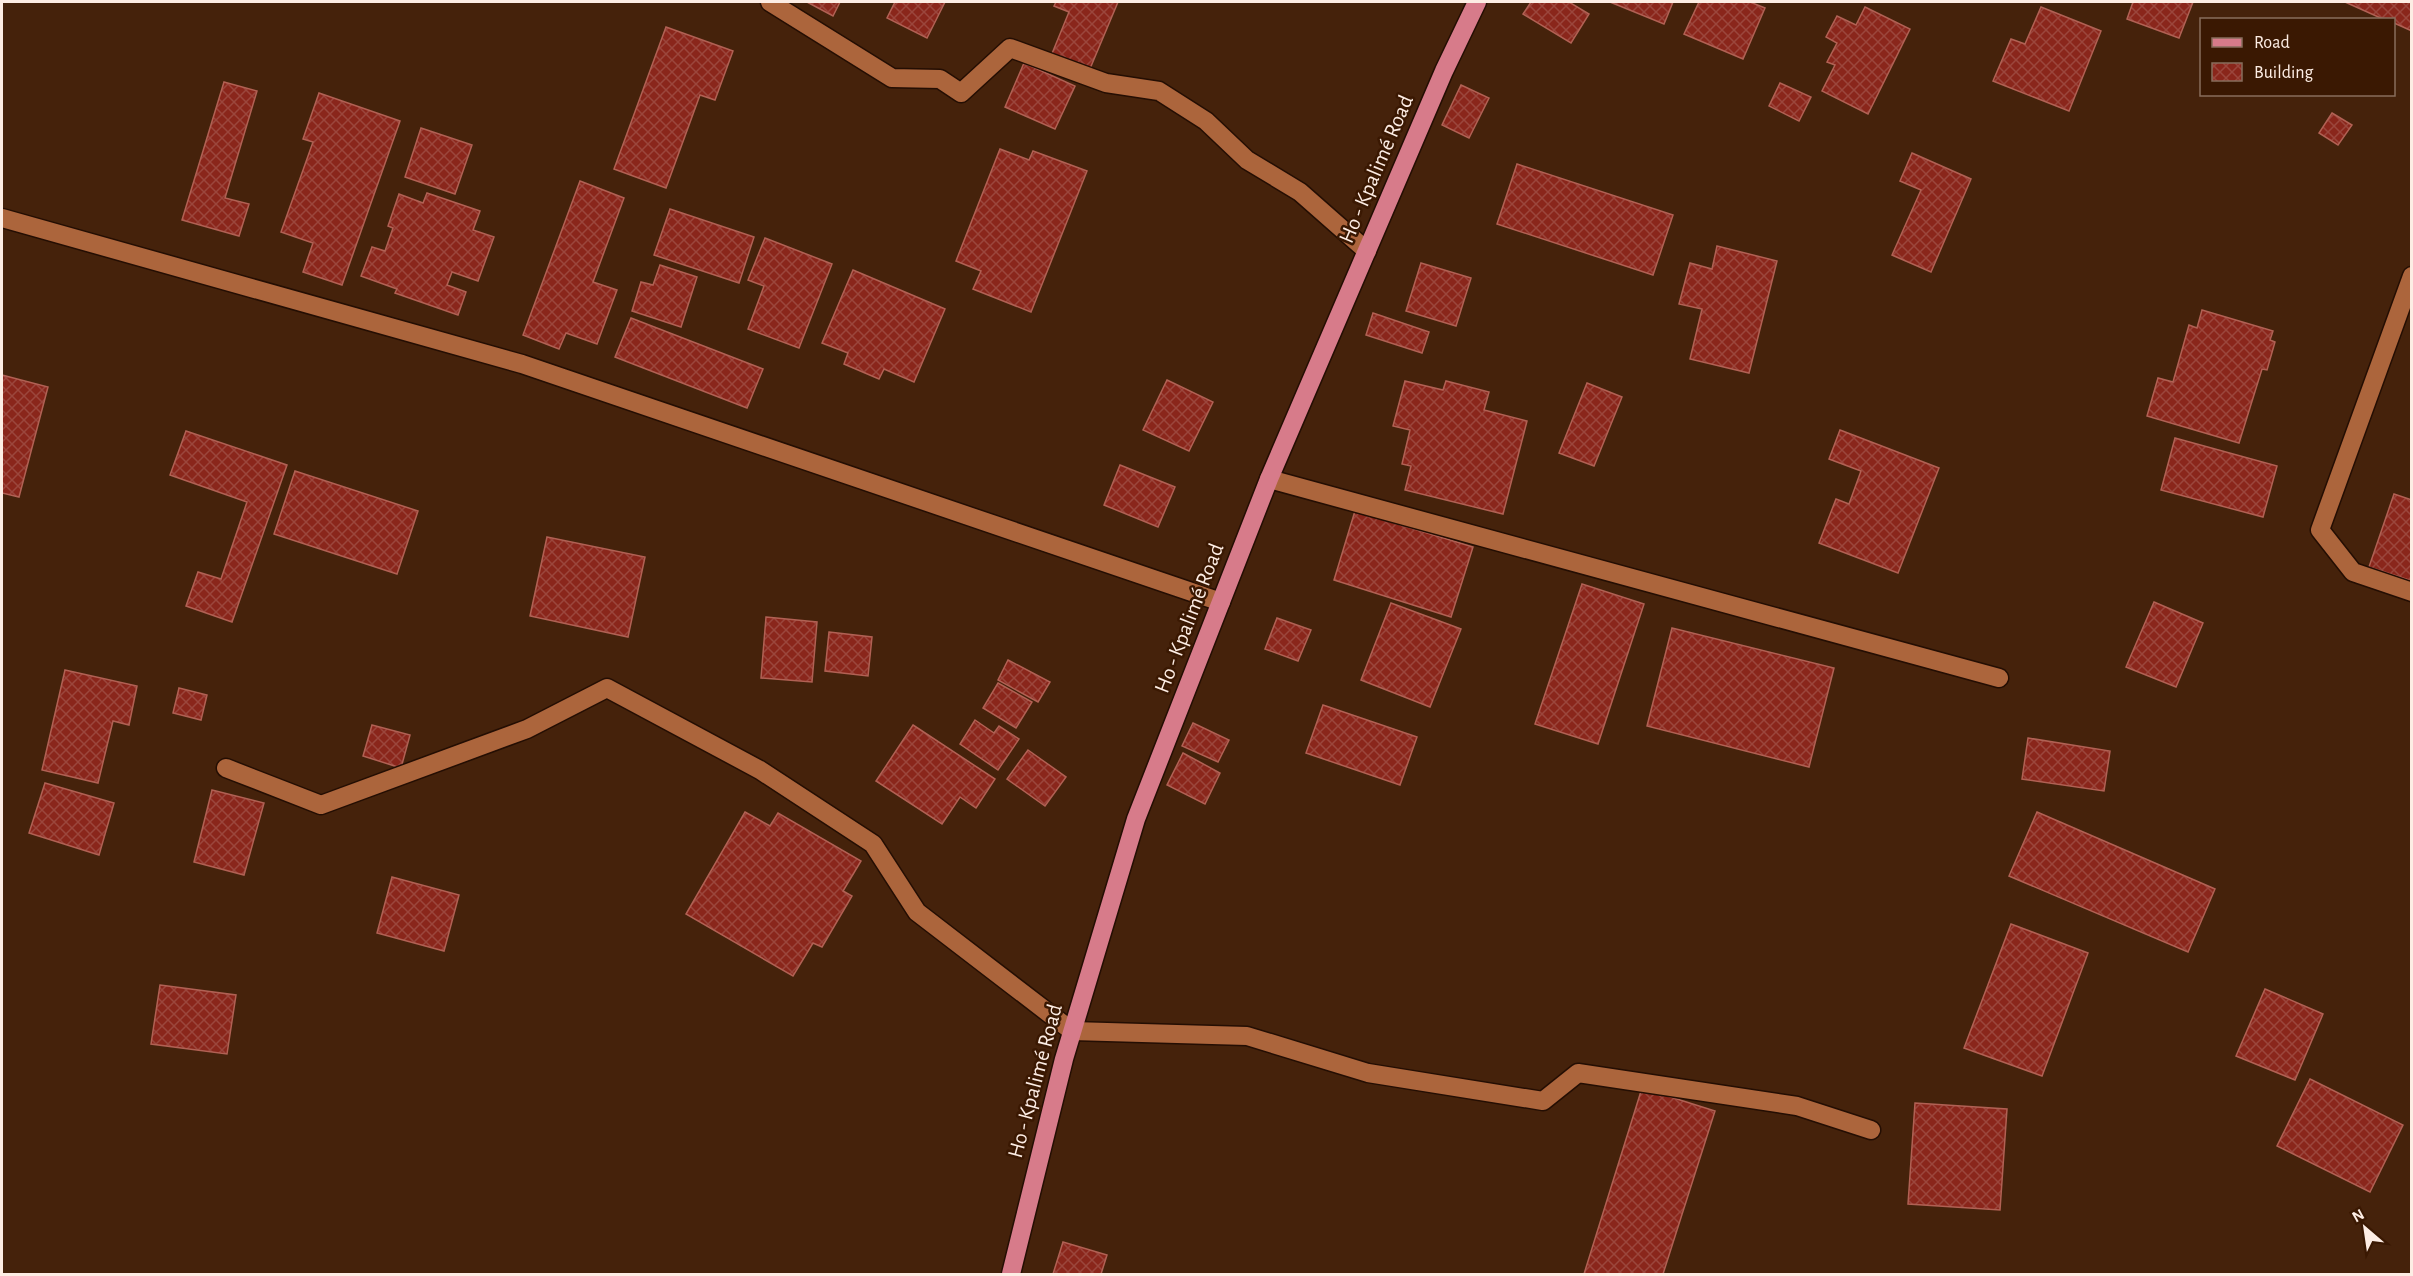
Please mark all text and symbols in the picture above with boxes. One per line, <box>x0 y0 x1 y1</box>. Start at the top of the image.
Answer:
legend <box>2200 18 2395 96</box>
text: Road <box>2254 34 2290 52</box>
text: Building <box>2254 64 2314 82</box>
street label: Ho - Kpalimé Road <box>1335 92 1417 246</box>
street label: Ho - Kpalimé Road <box>1150 540 1228 696</box>
street label: Ho - Kpalimé Road <box>1004 1002 1066 1160</box>
north arrow <box>2335 1198 2395 1258</box>
text: N <box>2349 1206 2367 1225</box>

